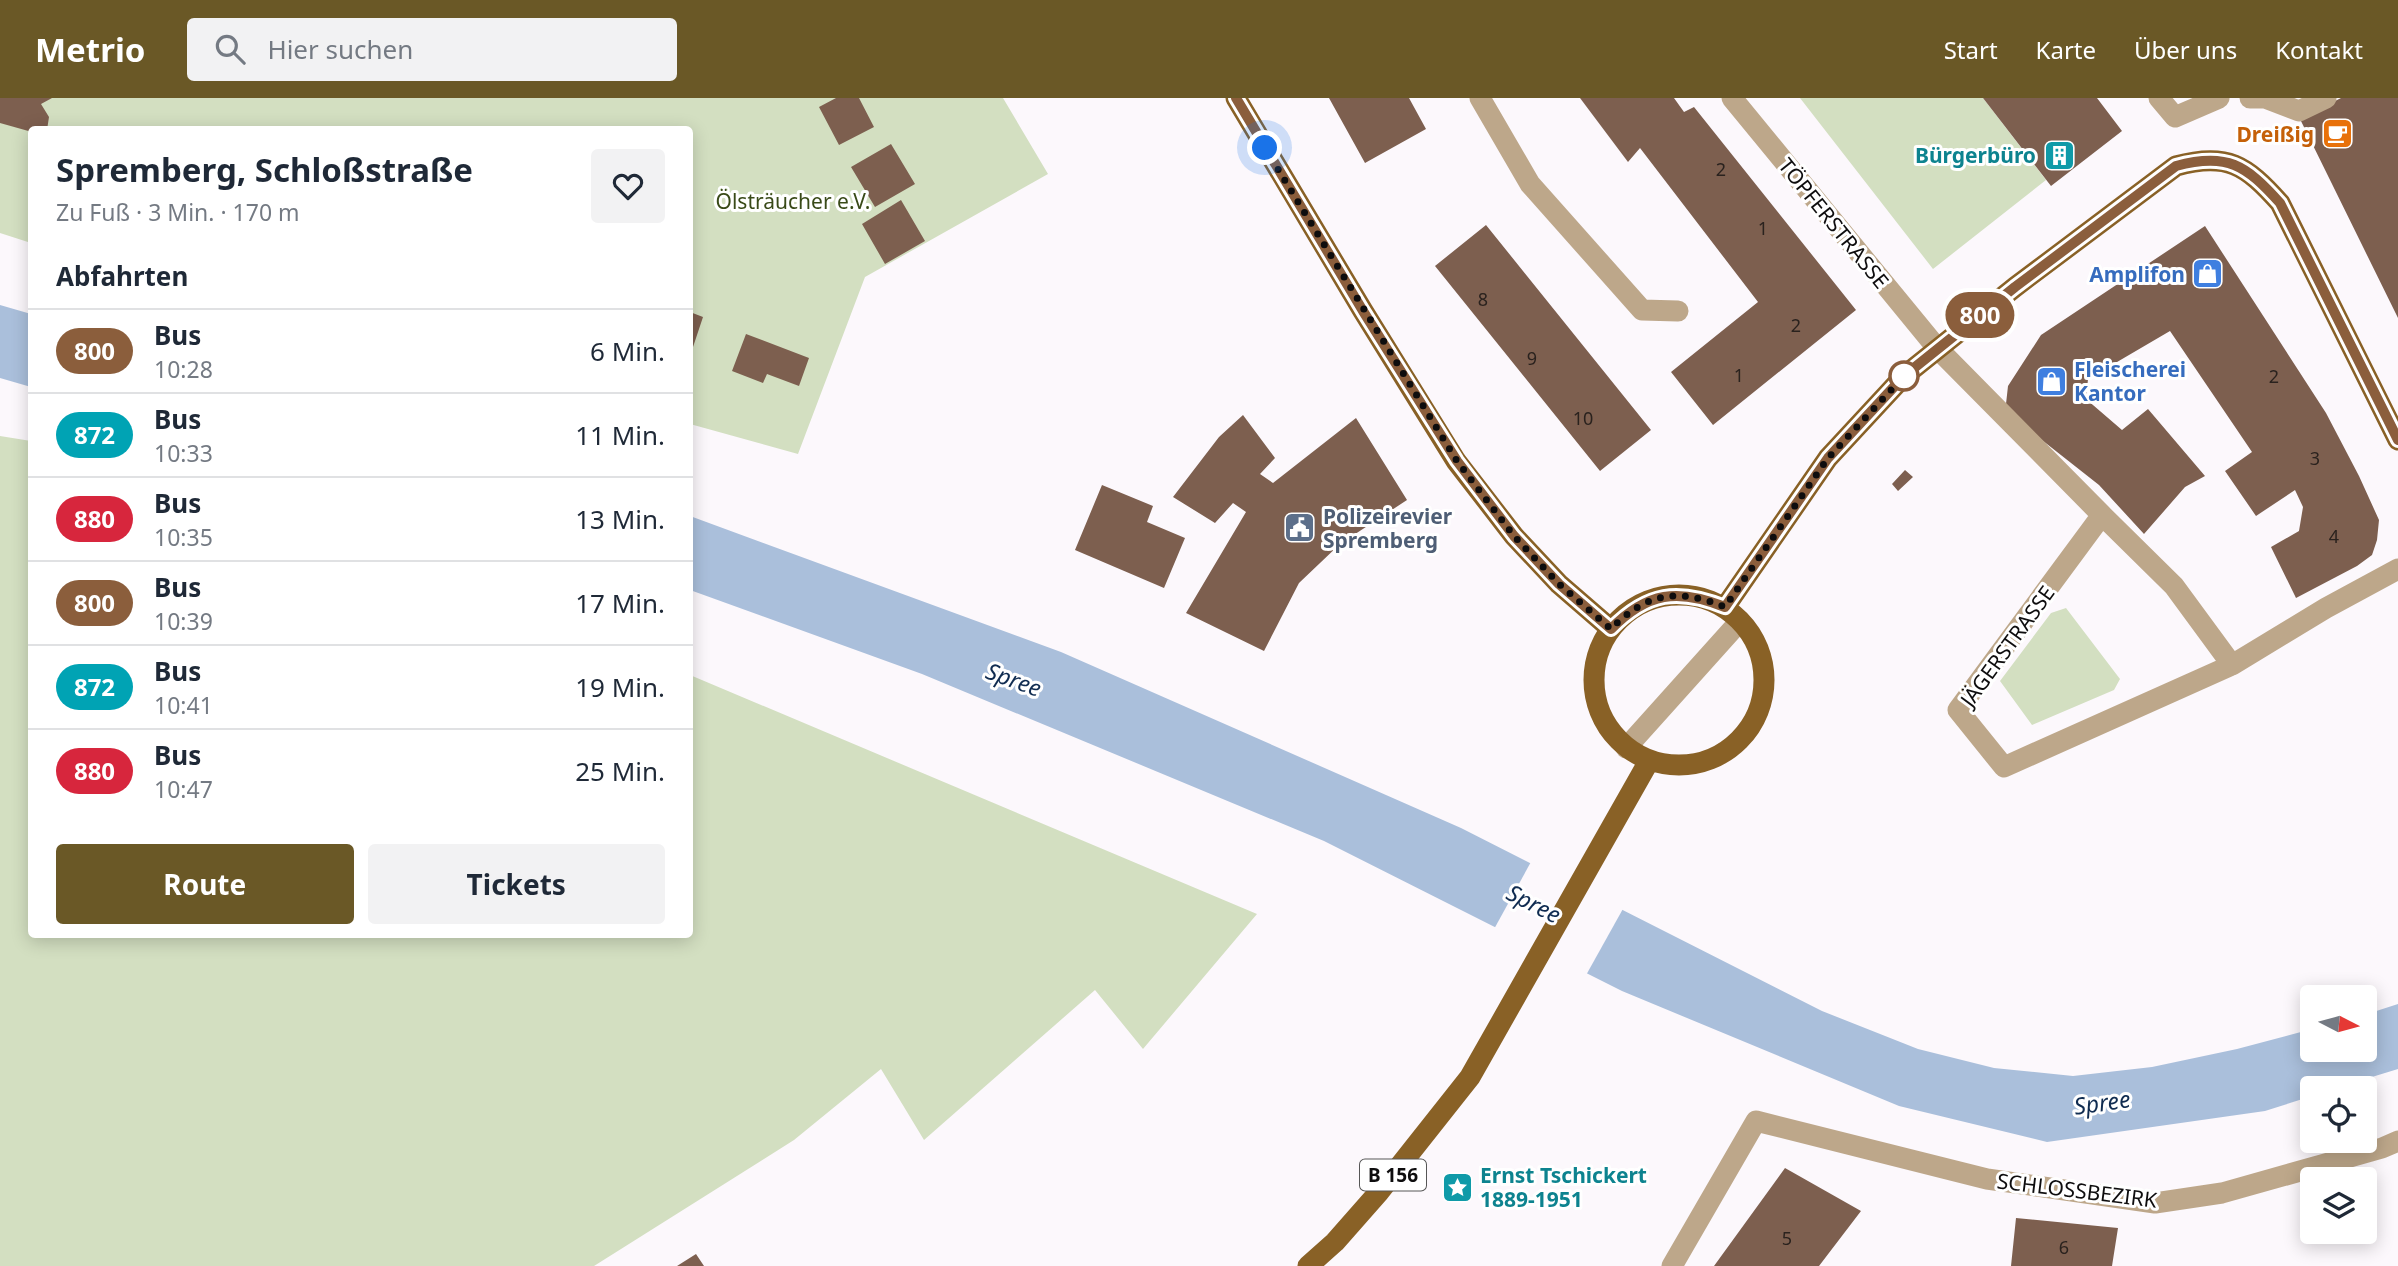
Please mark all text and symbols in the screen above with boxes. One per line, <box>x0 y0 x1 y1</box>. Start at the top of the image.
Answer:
search box <box>187 18 677 81</box>
text: Metrio <box>35 27 145 72</box>
icon: search <box>211 30 249 68</box>
text: Hier suchen <box>267 31 413 67</box>
text: Start <box>1944 33 1998 66</box>
text: Karte <box>2036 33 2096 66</box>
text: Über uns <box>2134 33 2237 66</box>
text: Kontakt <box>2275 33 2363 66</box>
cafe icon: Dreißig <box>2320 117 2354 151</box>
place label: Dreißig <box>2237 120 2314 148</box>
your location <box>1247 130 1282 165</box>
building icon: Bürgerbüro <box>2042 138 2076 172</box>
place label: Bürgerbüro <box>1915 141 2036 169</box>
text: Spremberg, Schloßstraße <box>56 147 473 192</box>
button: heart <box>591 149 665 223</box>
street label: TÖPFERSTRASSE <box>1773 152 1895 294</box>
house number: 2 <box>1716 157 1726 181</box>
park label: Ölsträucher e.V. <box>716 187 870 215</box>
text: Zu Fuß · 3 Min. · 170 m <box>56 196 300 228</box>
house number: 1 <box>1758 216 1768 240</box>
shop icon: Amplifon <box>2191 257 2225 291</box>
text: Abfahrten <box>56 258 188 294</box>
place label: Amplifon <box>2089 260 2185 288</box>
house number: 8 <box>1478 287 1488 311</box>
line badge: 800 <box>1940 292 2020 338</box>
text: 800 <box>1959 298 2001 331</box>
house number: 2 <box>1791 313 1801 337</box>
text: Bus <box>154 317 201 353</box>
text: 6 Min. <box>590 333 665 369</box>
text: 800 <box>74 334 115 367</box>
house number: 9 <box>1527 346 1537 370</box>
text: 10:28 <box>154 353 213 385</box>
place label: Fleischerei Kantor <box>2074 355 2186 407</box>
unlabelled marker <box>1889 361 1919 391</box>
house number: 1 <box>1734 363 1744 387</box>
shop icon: Fleischerei Kantor <box>2034 364 2068 398</box>
house number: 2 <box>2269 364 2279 388</box>
text: Bus <box>154 401 201 437</box>
house number: 10 <box>1573 406 1593 430</box>
text: 11 Min. <box>575 417 665 453</box>
text: 872 <box>74 418 115 451</box>
text: 10:33 <box>154 437 213 469</box>
house number: 3 <box>2310 446 2320 470</box>
text: Bus <box>154 485 201 521</box>
text: 13 Min. <box>575 501 665 537</box>
text: 880 <box>74 502 115 535</box>
place label: Polizeirevier Spremberg <box>1323 502 1453 554</box>
public building icon: Polizeirevier Spremberg <box>1283 511 1317 545</box>
text: 10:35 <box>154 521 213 553</box>
house number: 4 <box>2329 524 2339 548</box>
text: Bus <box>154 569 201 605</box>
street label: JÄGERSTRASSE <box>1952 580 2060 714</box>
text: 17 Min. <box>575 585 665 621</box>
text: 800 <box>74 586 115 619</box>
text: 10:39 <box>154 605 213 637</box>
text: Bus <box>154 653 201 689</box>
water label: Spree <box>982 654 1046 704</box>
text: 19 Min. <box>575 669 665 705</box>
text: 872 <box>74 670 115 703</box>
text: 10:41 <box>154 689 213 721</box>
text: Bus <box>154 737 201 773</box>
text: 25 Min. <box>575 753 665 789</box>
text: 880 <box>74 754 115 787</box>
text: 10:47 <box>154 773 213 805</box>
button: Route <box>56 844 354 924</box>
button: Tickets <box>368 844 665 924</box>
water label: Spree <box>1502 876 1566 930</box>
north arrow <box>2300 985 2376 1062</box>
map controls <box>2300 985 2377 1244</box>
button: locate <box>2300 1076 2377 1153</box>
water label: Spree <box>2072 1082 2132 1122</box>
road number: B 156 <box>1360 1160 1426 1190</box>
place label: Ernst Tschickert 1889-1951 <box>1480 1161 1647 1213</box>
street label: SCHLOSSBEZIRK <box>1995 1166 2159 1214</box>
button: layers <box>2300 1167 2377 1244</box>
place icon: Ernst Tschickert 1889-1951 <box>1440 1170 1474 1204</box>
house number: 5 <box>1782 1226 1792 1250</box>
house number: 6 <box>2059 1235 2069 1259</box>

